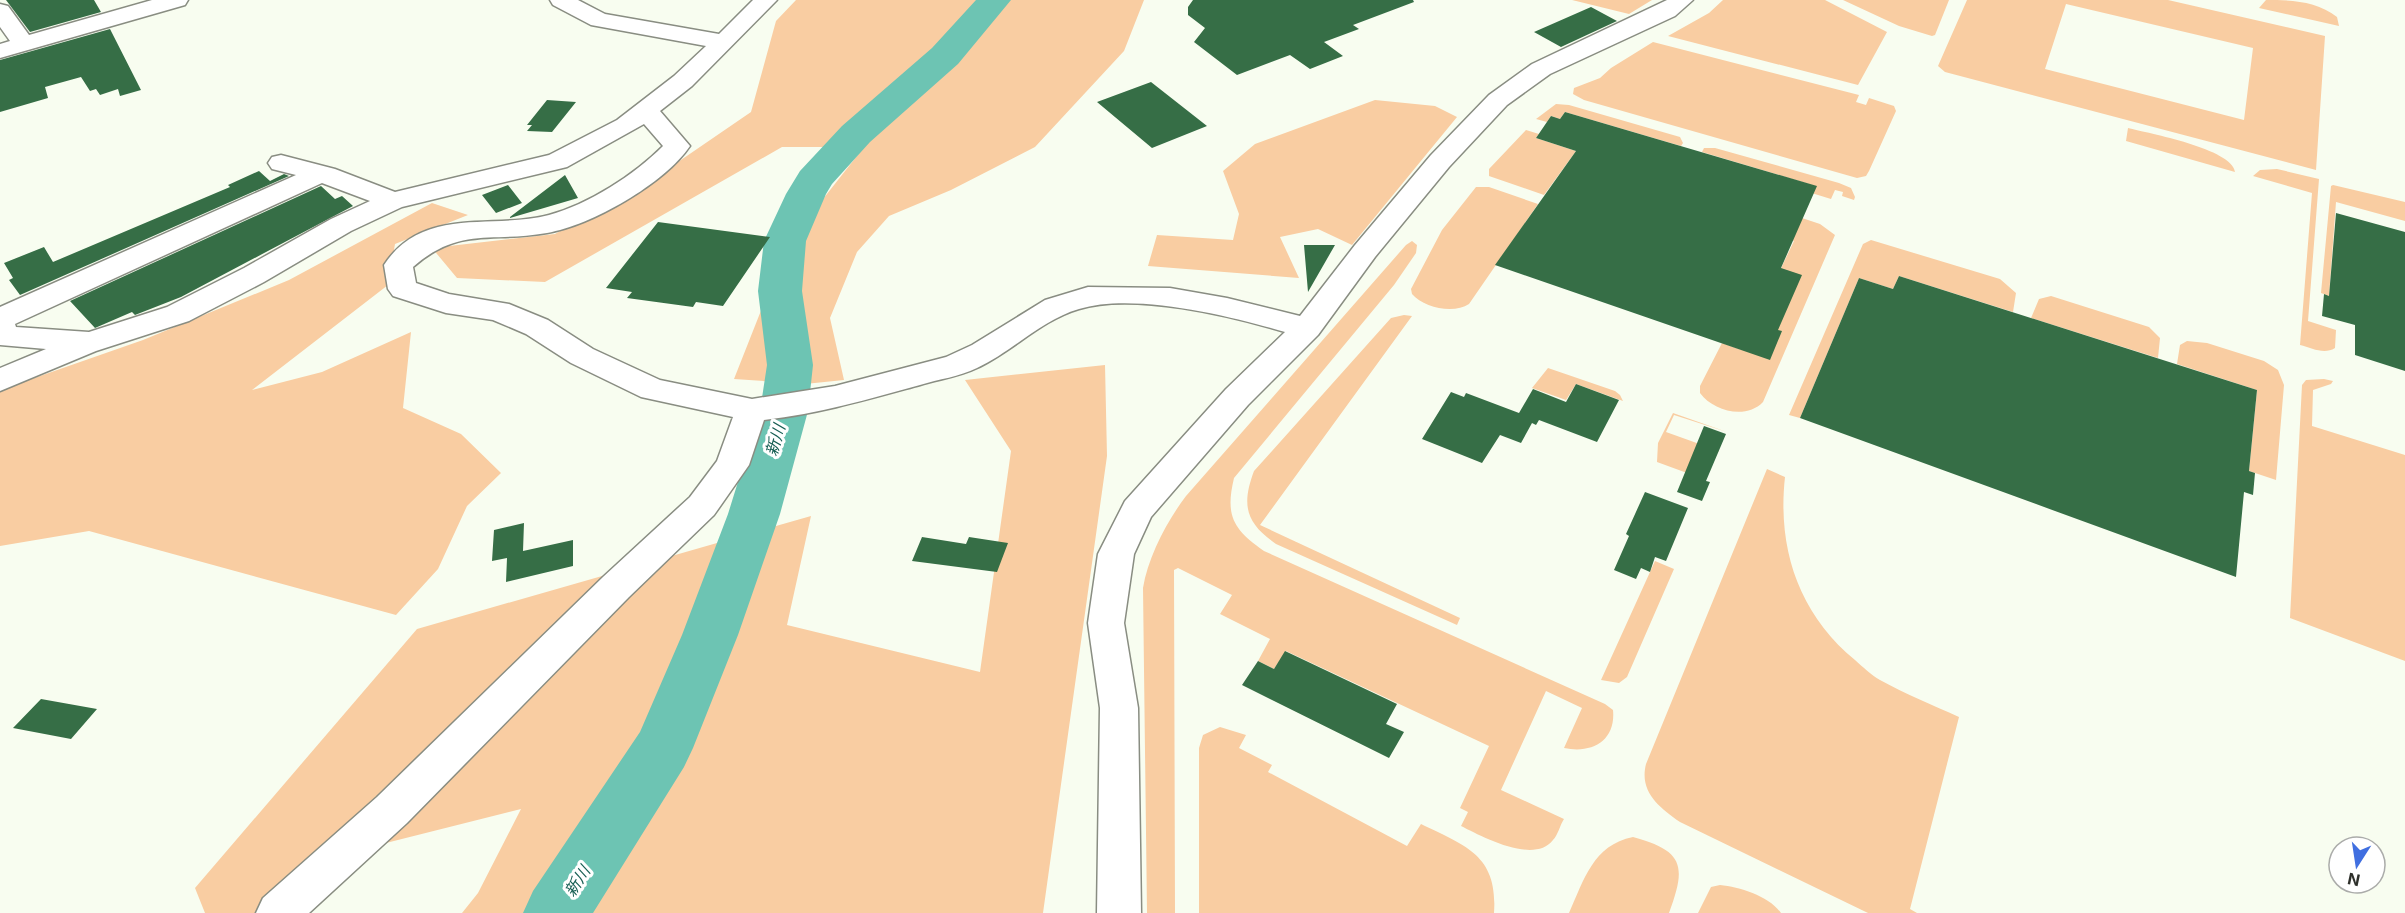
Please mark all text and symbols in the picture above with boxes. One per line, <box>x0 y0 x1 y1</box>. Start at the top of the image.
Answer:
water label: 新川 <box>761 420 790 458</box>
north arrow <box>2327 835 2387 895</box>
water label: 新川 <box>560 860 595 900</box>
text: N <box>2346 869 2362 891</box>

